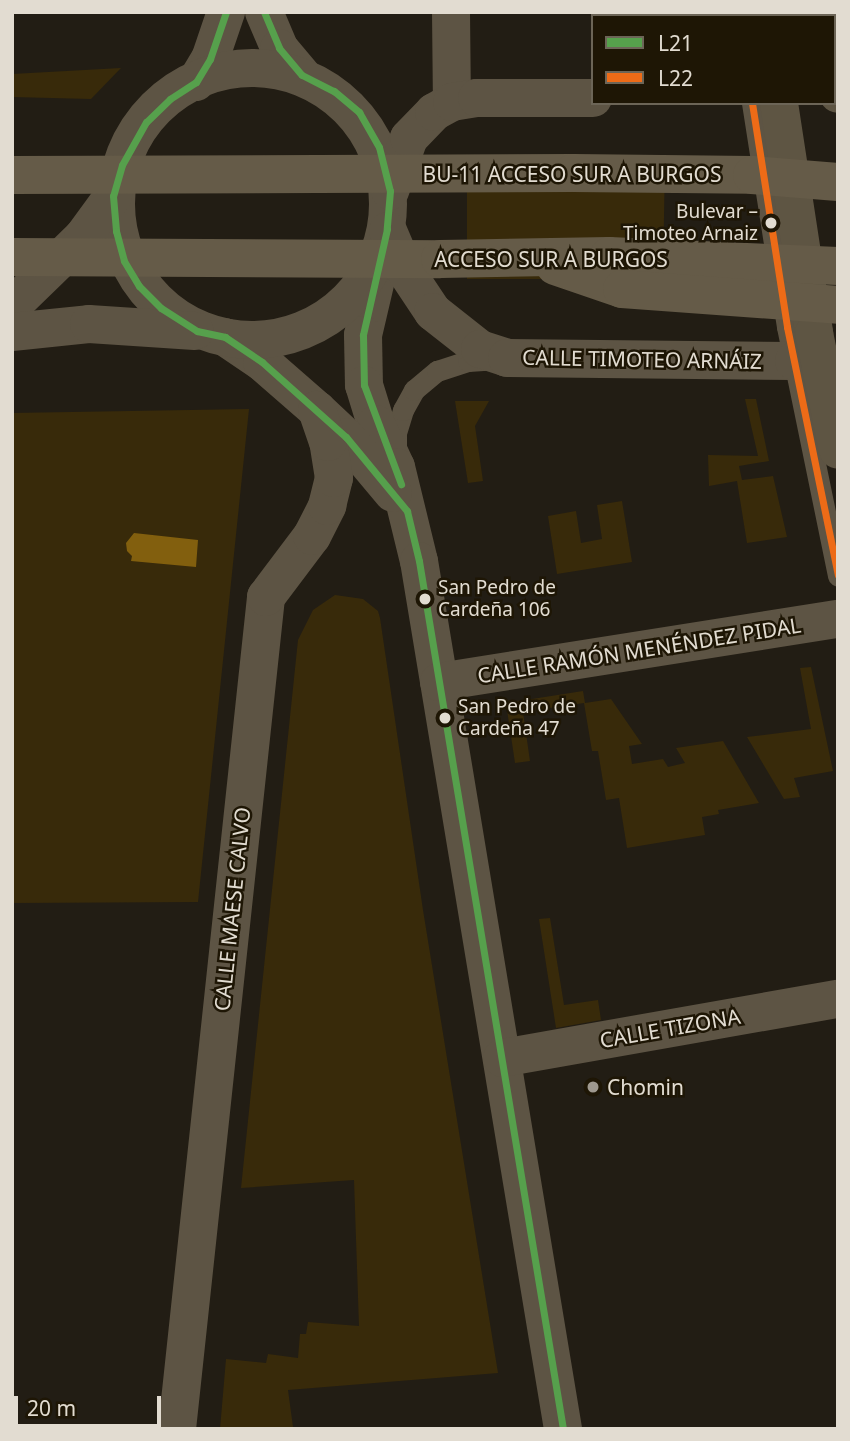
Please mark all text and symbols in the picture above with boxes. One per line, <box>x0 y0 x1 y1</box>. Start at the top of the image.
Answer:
legend <box>591 14 836 105</box>
text: L21 <box>658 29 693 57</box>
text: L22 <box>658 64 693 92</box>
street label: BU-11 ACCESO SUR A BURGOS <box>423 161 721 187</box>
place label: Bulevar – Timoteo Arnaiz <box>623 201 758 245</box>
marker: Bulevar – Timoteo Arnaiz <box>764 216 778 230</box>
street label: ACCESO SUR A BURGOS <box>434 246 668 272</box>
street label: CALLE TIMOTEO ARNÁIZ <box>522 344 762 374</box>
place label: San Pedro de Cardeña 106 <box>438 577 556 621</box>
marker: San Pedro de Cardeña 106 <box>418 592 432 606</box>
street label: CALLE RAMÓN MENÉNDEZ PIDAL <box>475 612 803 688</box>
place label: San Pedro de Cardeña 47 <box>458 696 576 740</box>
marker: San Pedro de Cardeña 47 <box>438 711 452 725</box>
street label: CALLE MAESE CALVO <box>209 806 255 1012</box>
street label: CALLE TIZONA <box>598 1003 742 1053</box>
place label: Chomin <box>607 1074 684 1100</box>
marker: Chomin <box>585 1079 601 1095</box>
scale bar <box>18 1382 164 1426</box>
text: 20 m <box>27 1394 76 1422</box>

